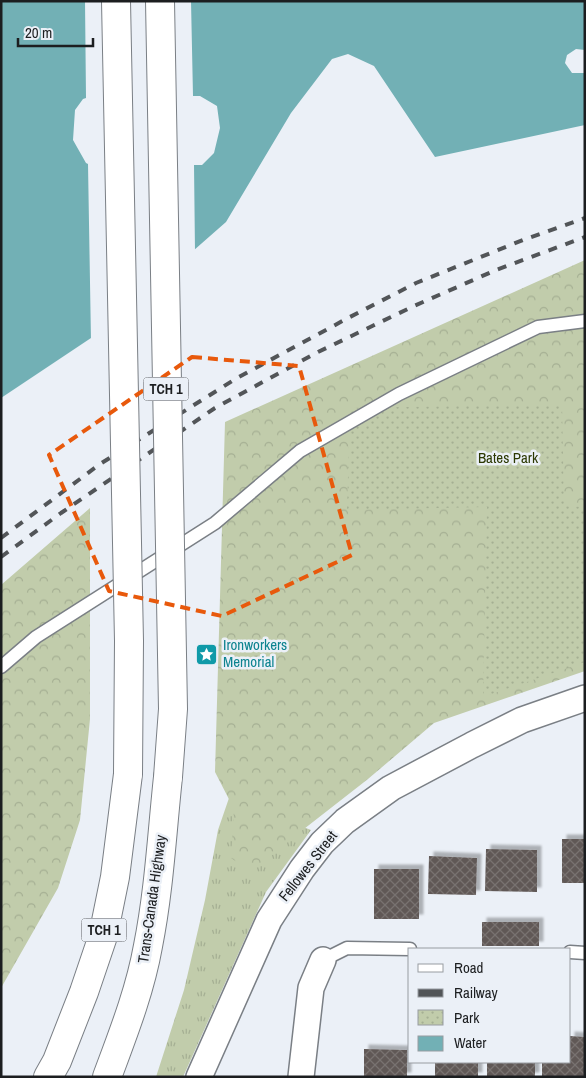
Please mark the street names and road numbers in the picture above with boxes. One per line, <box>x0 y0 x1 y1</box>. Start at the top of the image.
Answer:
road number: TCH 1 <box>144 378 188 400</box>
street label: Fellowes Street <box>273 826 342 905</box>
street label: Trans-Canada Highway <box>132 833 171 964</box>
road number: TCH 1 <box>82 918 126 942</box>

